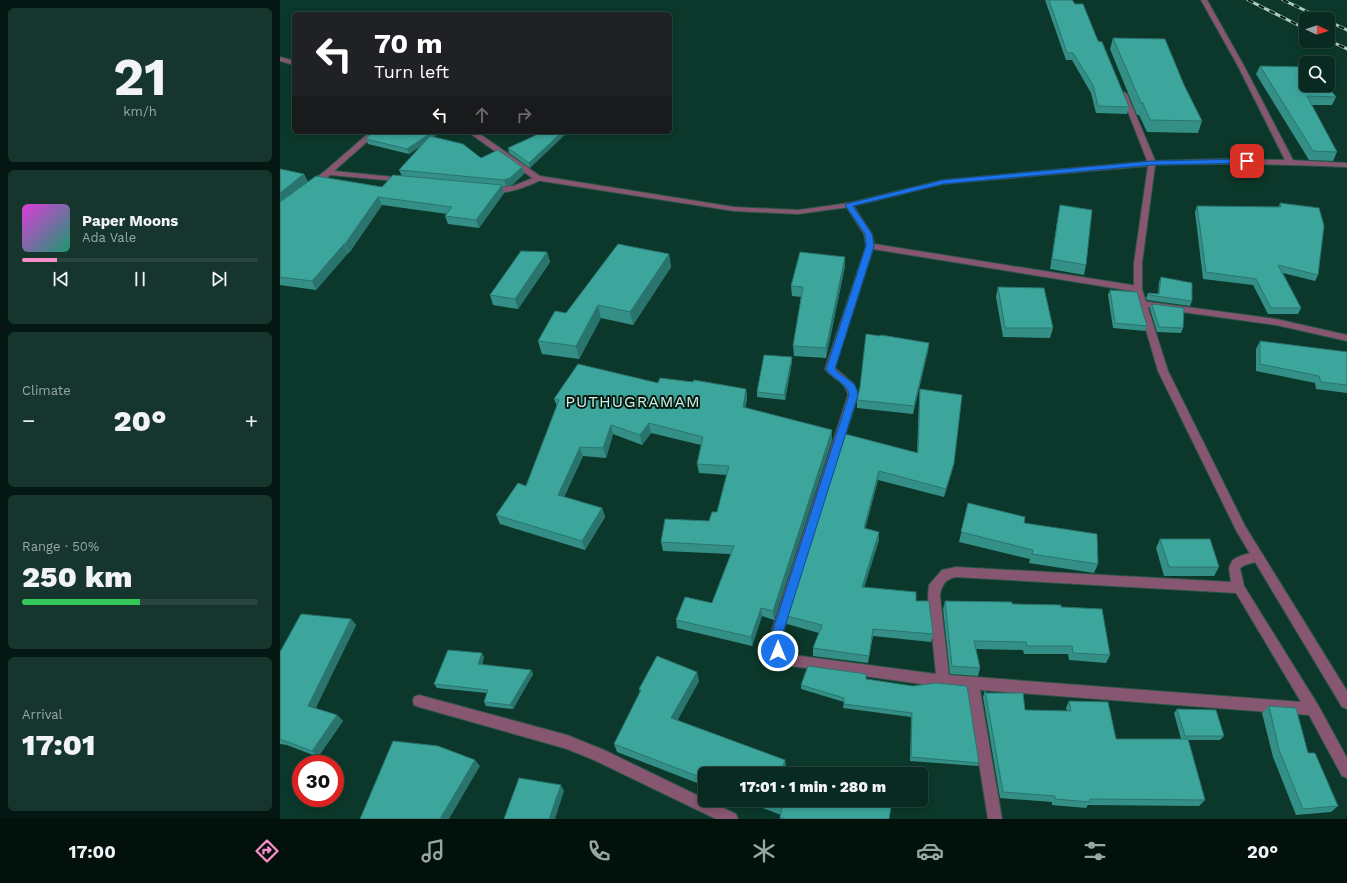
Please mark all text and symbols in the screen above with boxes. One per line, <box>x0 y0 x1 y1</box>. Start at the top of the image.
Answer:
north arrow <box>1299 12 1335 48</box>
map controls <box>1299 12 1335 92</box>
text: 70 m <box>374 27 443 60</box>
icon: left <box>308 28 360 80</box>
text: 21 <box>113 47 167 108</box>
button: search <box>1299 56 1335 92</box>
text: Turn left <box>374 61 449 82</box>
text: km/h <box>123 104 157 119</box>
icon: left <box>429 104 451 126</box>
icon: ahead <box>471 104 493 126</box>
icon: right <box>513 104 535 126</box>
pin <box>1230 144 1264 178</box>
icon: arrive <box>1236 150 1258 172</box>
text: Paper Moons <box>82 212 178 230</box>
text: Ada Vale <box>82 230 136 245</box>
icon: previous <box>50 268 72 290</box>
icon: pause <box>129 268 151 290</box>
icon: next <box>208 268 230 290</box>
text: Climate <box>22 383 71 398</box>
district label: PUTHUGRAMAM <box>565 392 701 411</box>
text: 20° <box>114 403 166 438</box>
text: − <box>22 408 35 433</box>
text: + <box>245 408 258 433</box>
text: Range · 50% <box>22 539 99 554</box>
text: 250 km <box>22 559 132 594</box>
position arrow <box>757 630 799 672</box>
text: Arrival <box>22 707 63 722</box>
text: 17:01 <box>22 727 95 762</box>
speed limit sign: 30 <box>292 755 344 807</box>
text: 17:01 · 1 min · 280 m <box>740 778 886 796</box>
icon: directions <box>253 837 281 865</box>
icon: music <box>419 837 447 865</box>
icon: phone <box>585 837 613 865</box>
icon: climate <box>750 837 778 865</box>
icon: car <box>916 837 944 865</box>
icon: filters <box>1081 837 1109 865</box>
text: 17:00 <box>69 841 116 862</box>
text: 20° <box>1247 841 1278 862</box>

